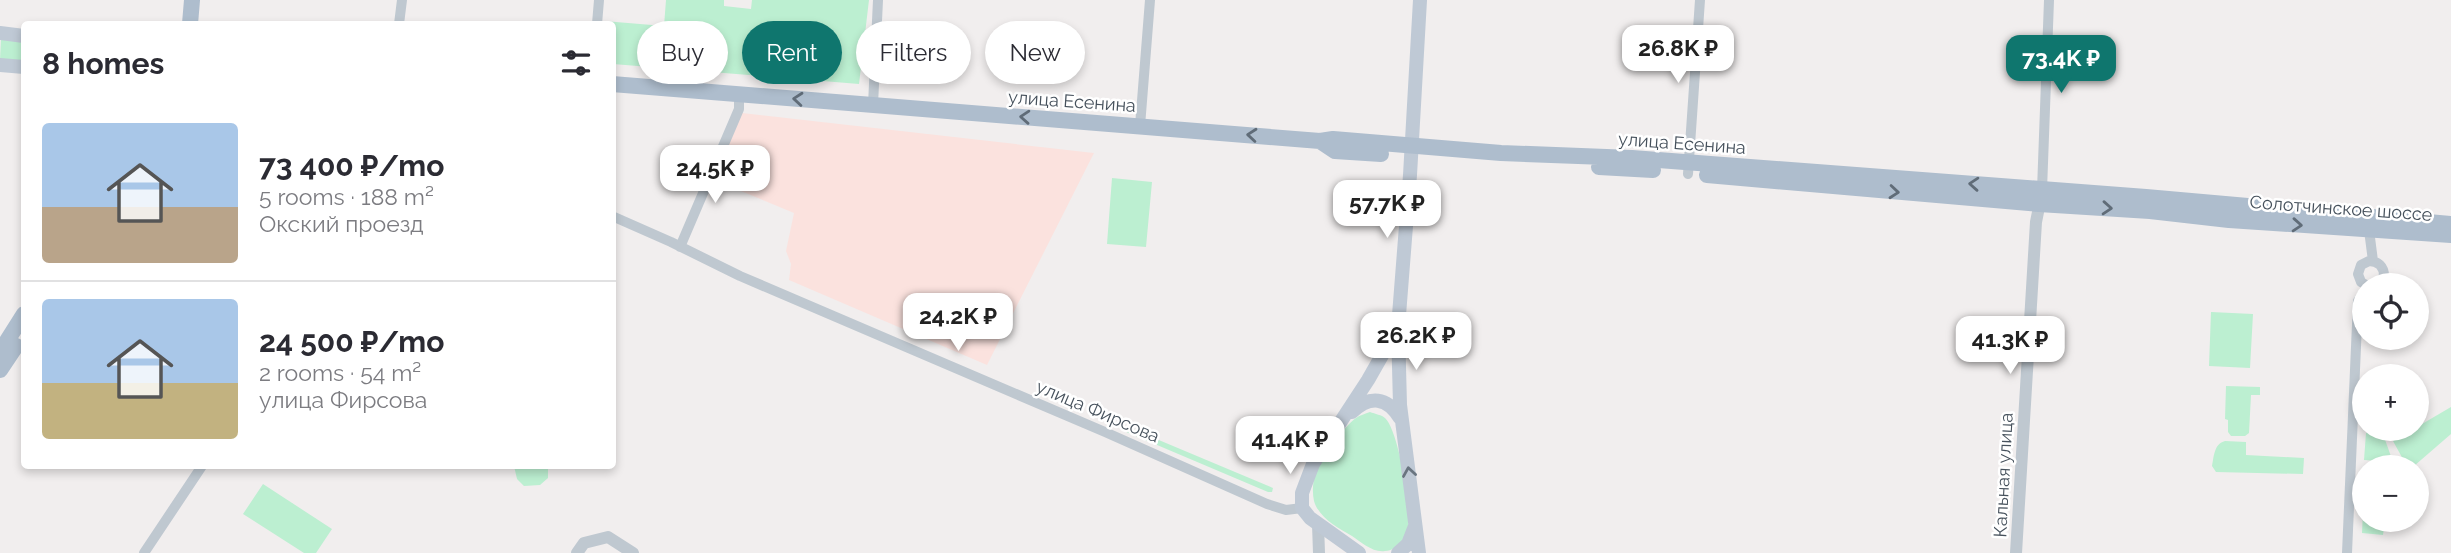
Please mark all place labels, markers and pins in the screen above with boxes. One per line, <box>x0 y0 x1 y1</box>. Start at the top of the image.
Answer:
pin: 26.8K ₽ <box>1613 25 1743 85</box>
pin: 73.4K ₽ <box>1996 36 2126 95</box>
pin: 24.5K ₽ <box>650 146 780 205</box>
pin: 57.7K ₽ <box>1322 180 1452 240</box>
pin: 24.2K ₽ <box>893 294 1023 353</box>
pin: 26.2K ₽ <box>1351 312 1481 372</box>
pin: 41.3K ₽ <box>1945 316 2075 376</box>
pin: 41.4K ₽ <box>1225 416 1355 476</box>

